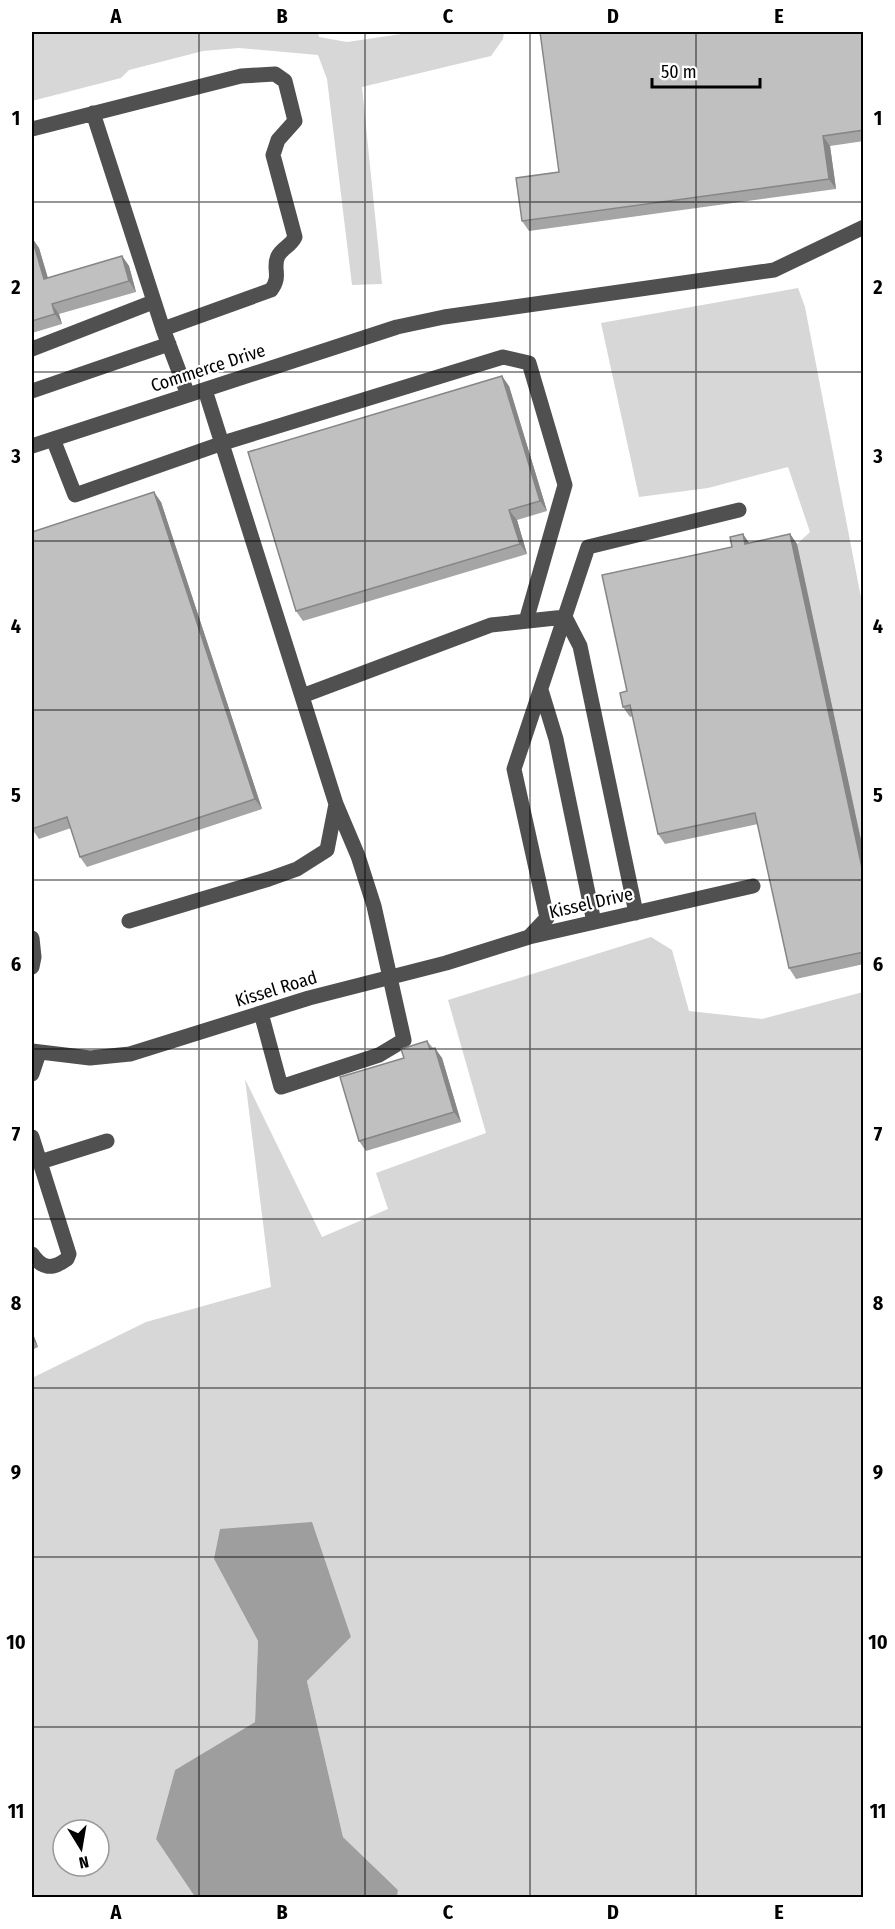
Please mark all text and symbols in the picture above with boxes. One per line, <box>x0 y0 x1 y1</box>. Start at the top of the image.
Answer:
text: A <box>110 4 123 28</box>
text: B <box>276 4 288 28</box>
text: C <box>443 4 454 28</box>
text: D <box>607 4 619 28</box>
text: E <box>774 4 784 28</box>
scale bar <box>652 51 760 89</box>
text: 50 m <box>661 61 697 83</box>
text: 1 <box>12 106 20 130</box>
text: 1 <box>874 106 882 130</box>
text: 2 <box>10 275 21 299</box>
text: 2 <box>872 275 883 299</box>
street label: Commerce Drive <box>148 339 268 397</box>
text: 3 <box>10 444 21 468</box>
text: 3 <box>872 444 883 468</box>
text: 4 <box>11 614 21 638</box>
text: 4 <box>873 614 883 638</box>
text: 5 <box>11 783 21 807</box>
text: 5 <box>873 783 883 807</box>
street label: Kissel Drive <box>547 883 635 923</box>
text: 6 <box>11 952 21 976</box>
text: 6 <box>873 952 883 976</box>
street label: Kissel Road <box>232 966 320 1012</box>
text: 7 <box>12 1122 21 1146</box>
text: 7 <box>874 1122 883 1146</box>
text: 8 <box>11 1291 22 1315</box>
text: 8 <box>873 1291 884 1315</box>
text: 9 <box>11 1460 21 1484</box>
text: 9 <box>873 1460 883 1484</box>
text: 10 <box>6 1630 26 1654</box>
text: 10 <box>868 1630 888 1654</box>
text: 11 <box>8 1799 24 1823</box>
text: 11 <box>870 1799 886 1823</box>
north arrow <box>51 1818 111 1878</box>
text: N <box>77 1852 90 1872</box>
text: A <box>110 1900 123 1924</box>
text: B <box>276 1900 288 1924</box>
text: C <box>443 1900 454 1924</box>
text: D <box>607 1900 619 1924</box>
text: E <box>774 1900 784 1924</box>

